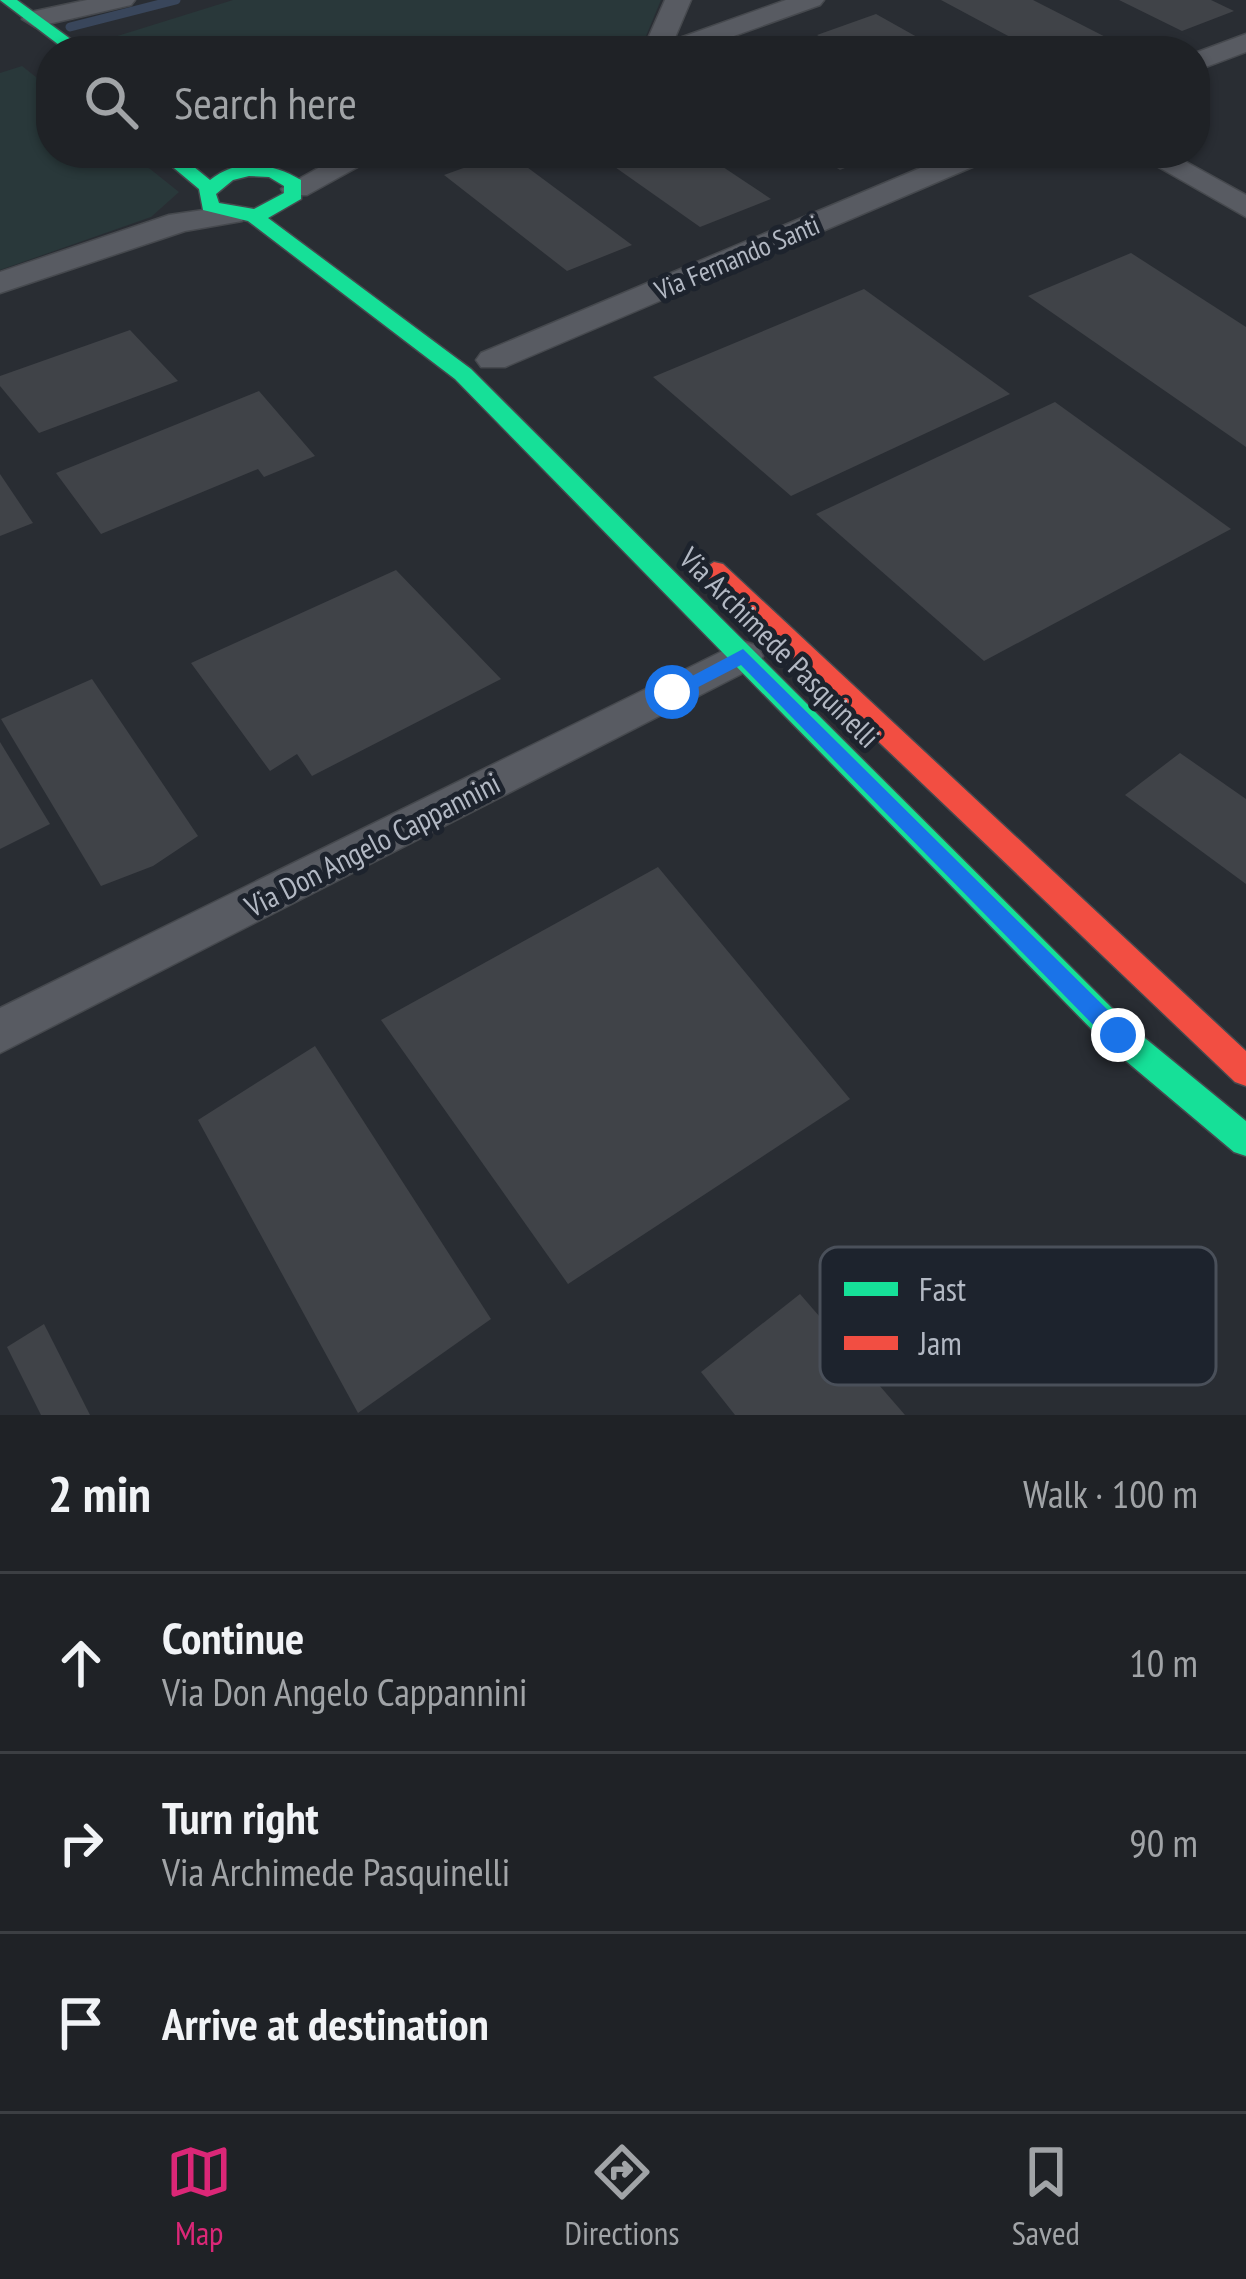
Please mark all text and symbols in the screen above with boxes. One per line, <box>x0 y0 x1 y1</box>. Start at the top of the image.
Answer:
search box <box>36 36 1210 168</box>
icon: search <box>78 69 144 135</box>
text: Search here <box>174 73 357 131</box>
street label: Via Fernando Santi <box>649 207 824 307</box>
street label: Via Archimede Pasquinelli <box>671 538 888 755</box>
route start <box>645 665 699 719</box>
street label: Via Don Angelo Cappannini <box>237 763 506 926</box>
route end <box>1091 1008 1145 1062</box>
legend <box>820 1247 1216 1385</box>
text: Fast <box>919 1267 966 1310</box>
text: Jam <box>918 1321 962 1364</box>
text: 2 min <box>48 1460 151 1526</box>
text: Walk · 100 m <box>1023 1468 1198 1519</box>
text: Continue <box>162 1608 304 1666</box>
icon: ahead <box>48 1630 114 1696</box>
text: 10 m <box>1129 1637 1198 1688</box>
text: Via Don Angelo Cappannini <box>162 1666 528 1717</box>
text: Turn right <box>162 1788 319 1846</box>
icon: right <box>48 1810 114 1876</box>
text: 90 m <box>1129 1817 1198 1868</box>
text: Via Archimede Pasquinelli <box>162 1846 510 1897</box>
icon: arrive <box>48 1990 114 2056</box>
text: Arrive at destination <box>162 1994 489 2052</box>
tab: Map <box>166 2139 232 2254</box>
tab: Directions <box>565 2139 679 2254</box>
tab: Saved <box>1012 2139 1080 2254</box>

